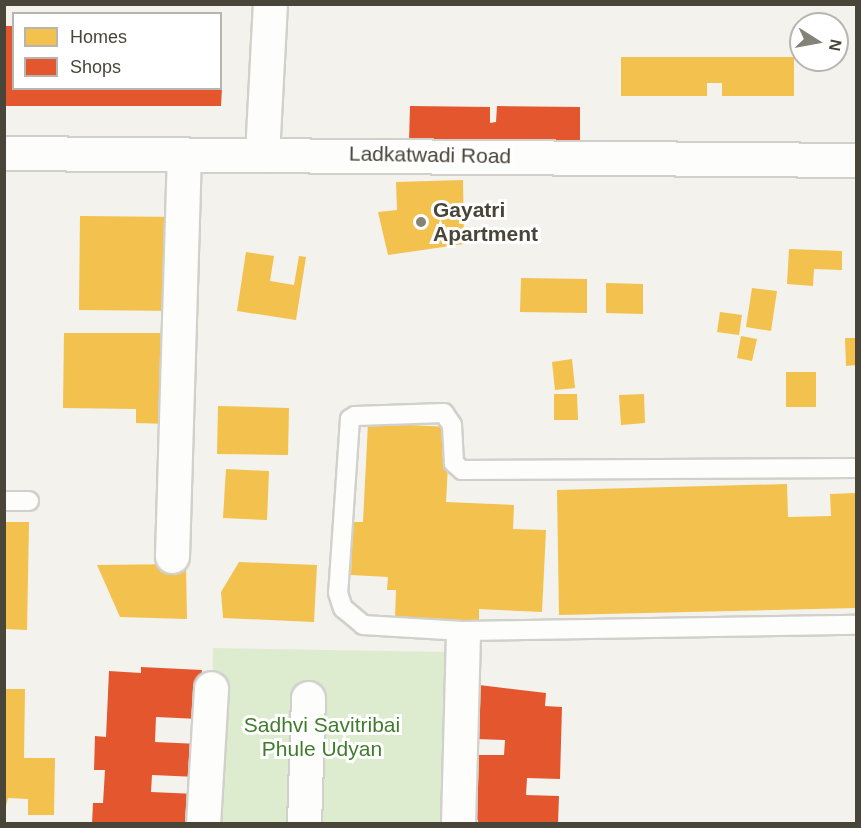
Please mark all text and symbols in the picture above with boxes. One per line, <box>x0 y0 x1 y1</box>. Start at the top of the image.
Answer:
legend <box>12 12 222 90</box>
north arrow <box>789 12 849 72</box>
text: Homes <box>70 27 127 47</box>
text: N <box>826 38 845 52</box>
text: Shops <box>70 57 121 77</box>
street label: Ladkatwadi Road <box>349 141 511 169</box>
place label: Gayatri Apartment <box>433 197 538 247</box>
marker: Gayatri Apartment <box>414 215 428 229</box>
park label: Sadhvi Savitribai Phule Udyan <box>244 712 400 762</box>

